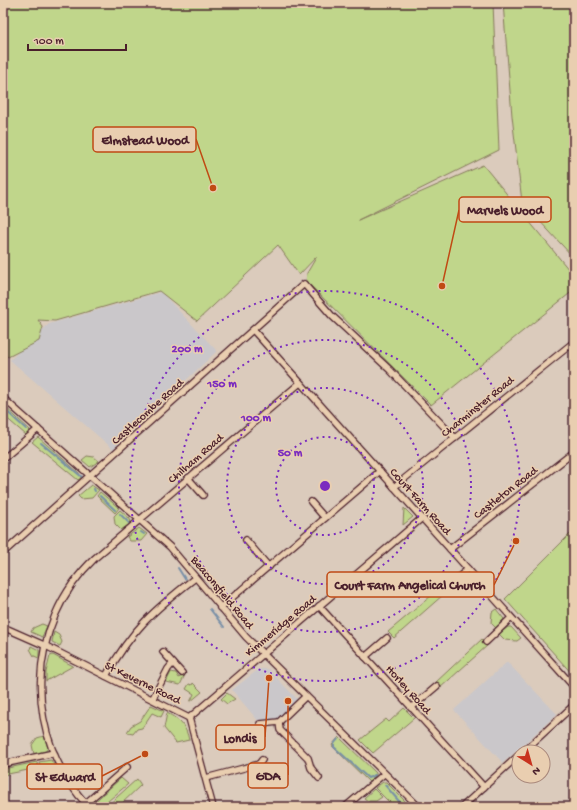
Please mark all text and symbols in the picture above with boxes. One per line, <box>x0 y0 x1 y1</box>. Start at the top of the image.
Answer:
scale bar <box>28 26 126 52</box>
text: 100 m <box>33 35 64 49</box>
callout: Elmstead Wood <box>93 127 196 152</box>
text: Elmstead Wood <box>101 134 190 149</box>
callout: Marvels Wood <box>459 197 551 222</box>
text: Marvels Wood <box>467 204 544 219</box>
text: 200 m <box>172 343 203 357</box>
street label: Charminster Road <box>439 373 518 441</box>
street label: Castlecombe Road <box>110 376 188 448</box>
text: 150 m <box>206 378 237 392</box>
text: 100 m <box>240 412 271 426</box>
street label: Chilham Road <box>166 431 228 487</box>
text: 50 m <box>278 447 303 461</box>
street label: Castleton Road <box>472 464 542 523</box>
street label: Court Farm Road <box>386 466 454 539</box>
centre of rings <box>318 479 332 493</box>
street label: Beaconsfield Road <box>186 553 257 633</box>
callout: Court Farm Angelical Church <box>327 572 494 597</box>
text: Court Farm Angelical Church <box>333 579 486 594</box>
street label: Kimmeridge Road <box>243 592 320 660</box>
street label: St Keverne Road <box>102 659 183 709</box>
street label: Horley Road <box>382 663 434 718</box>
callout: Londis <box>216 725 265 750</box>
text: Londis <box>224 732 258 747</box>
north arrow <box>511 744 551 784</box>
callout: GDA <box>248 763 288 788</box>
text: N <box>529 763 542 777</box>
callout: St Edward <box>27 764 102 789</box>
text: GDA <box>256 770 282 785</box>
text: St Edward <box>35 771 96 786</box>

